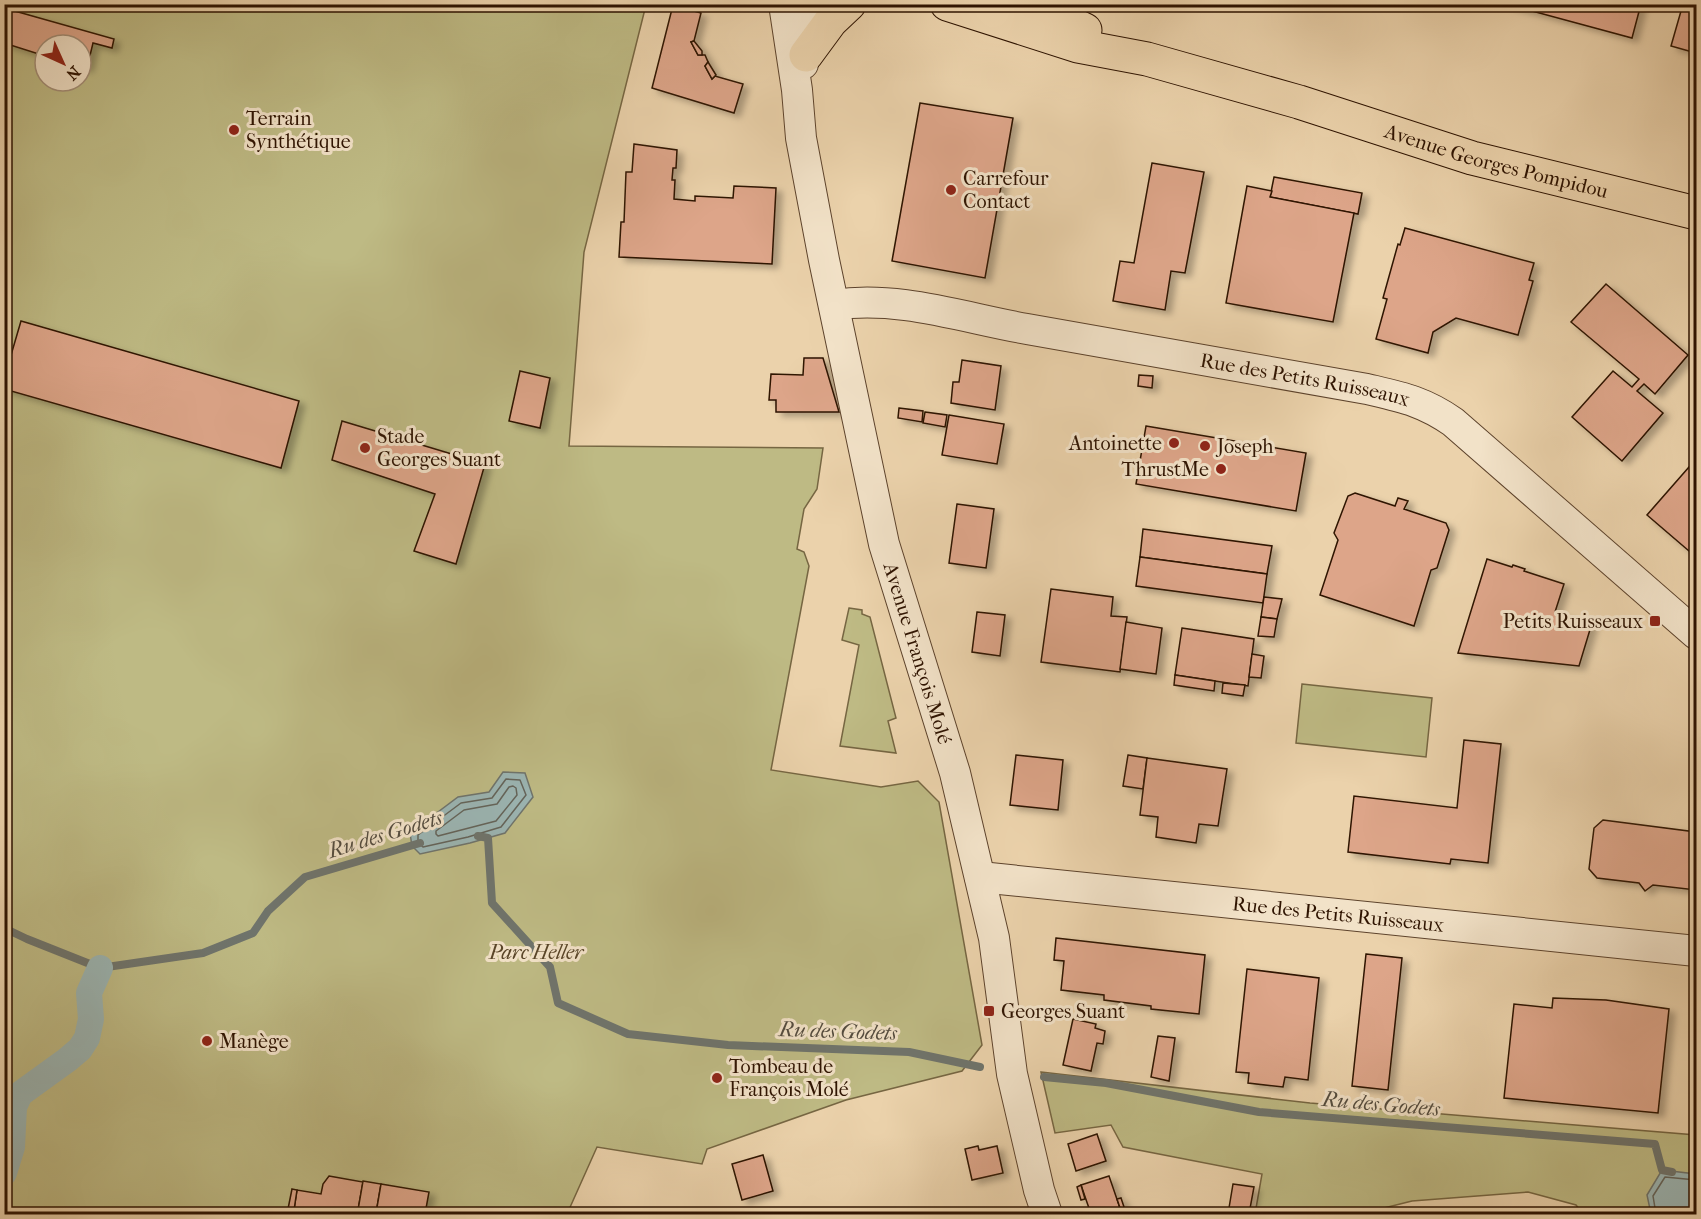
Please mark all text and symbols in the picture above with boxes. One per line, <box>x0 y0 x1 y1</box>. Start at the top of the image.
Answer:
north arrow <box>33 33 93 93</box>
text: N <box>62 62 84 85</box>
place label: Terrain Synthétique <box>246 107 351 153</box>
street label: Avenue Georges Pompidou <box>1381 119 1611 203</box>
marker: Terrain Synthétique <box>227 123 241 137</box>
place label: Carrefour Contact <box>963 167 1049 213</box>
marker: Carrefour Contact <box>944 183 958 197</box>
street label: Rue des Petits Ruisseaux <box>1199 348 1413 411</box>
place label: Stade Georges Suant <box>377 425 501 471</box>
place label: Antoinette <box>1068 432 1162 455</box>
place label: Joseph <box>1215 435 1274 458</box>
marker: Antoinette <box>1167 436 1181 450</box>
marker: Joseph <box>1198 439 1212 453</box>
marker: Stade Georges Suant <box>358 441 372 455</box>
place label: ThrustMe <box>1122 458 1209 481</box>
marker: ThrustMe <box>1214 462 1228 476</box>
street label: Avenue François Molé <box>879 559 957 747</box>
place label: Petits Ruisseaux <box>1503 610 1644 633</box>
marker: Petits Ruisseaux <box>1648 614 1662 628</box>
water label: Ru des Godets <box>323 805 445 863</box>
street label: Rue des Petits Ruisseaux <box>1231 892 1446 936</box>
park label: Parc Heller <box>488 941 585 964</box>
place label: Georges Suant <box>1001 1000 1125 1023</box>
marker: Georges Suant <box>982 1004 996 1018</box>
water label: Ru des Godets <box>777 1017 898 1045</box>
place label: Manège <box>219 1030 289 1053</box>
marker: Manège <box>200 1034 214 1048</box>
place label: Tombeau de François Molé <box>729 1055 849 1101</box>
marker: Tombeau de François Molé <box>710 1071 724 1085</box>
water label: Ru des Godets <box>1319 1087 1441 1121</box>

